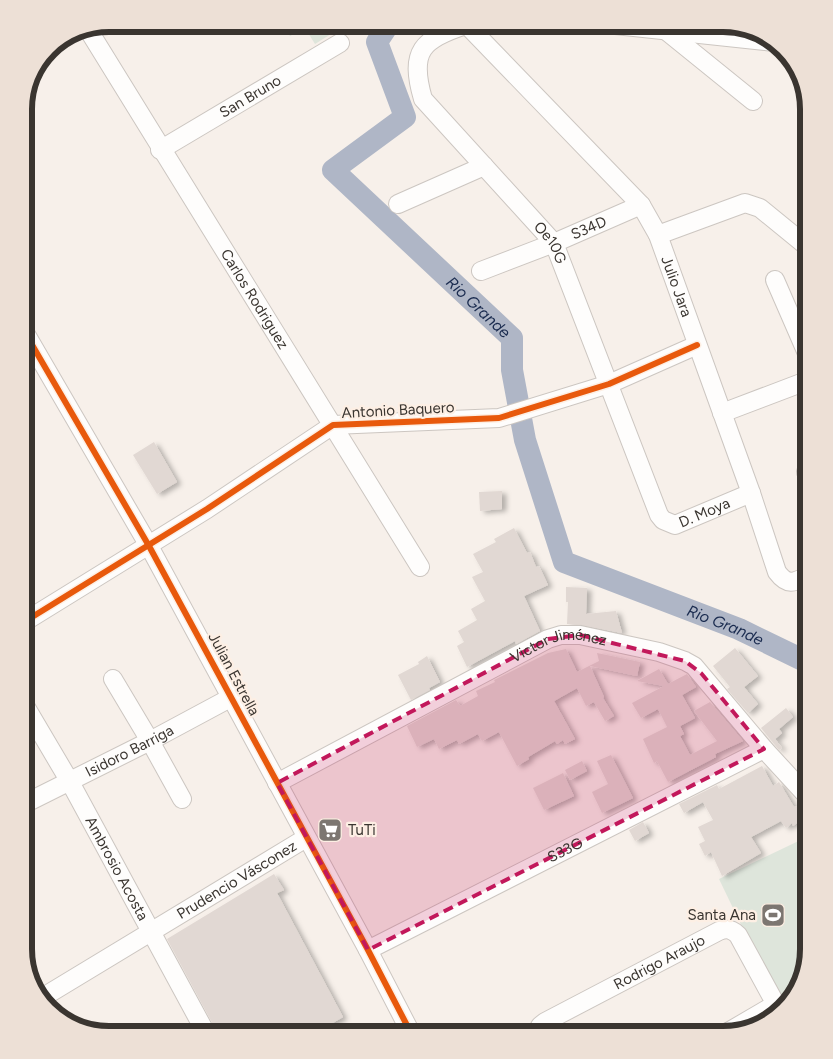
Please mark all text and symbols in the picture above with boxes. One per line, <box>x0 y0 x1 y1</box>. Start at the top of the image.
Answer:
street label: San Bruno <box>216 71 285 122</box>
street label: S34D <box>568 212 609 244</box>
street label: Oe10G <box>530 218 570 266</box>
street label: Carlos Rodriguez <box>217 246 292 352</box>
street label: Julio Jara <box>657 254 696 319</box>
water label: Rio Grande <box>443 272 515 342</box>
street label: Antonio Baquero <box>341 398 455 422</box>
street label: D. Moya <box>676 494 733 531</box>
water label: Rio Grande <box>684 601 767 649</box>
street label: Victor Jiménez <box>507 626 608 666</box>
street label: Julian Estrella <box>205 629 263 719</box>
street label: Isidoro Barriga <box>82 721 177 781</box>
street label: Ambrosio Acosta <box>81 813 152 924</box>
supermarket icon: TuTi <box>317 817 343 843</box>
place label: TuTi <box>348 821 376 839</box>
street label: S33G <box>545 834 586 866</box>
street label: Prudencio Vásconez <box>174 837 300 923</box>
sports icon: Santa Ana <box>760 902 786 928</box>
place label: Santa Ana <box>688 906 756 924</box>
street label: Rodrigo Araujo <box>611 931 708 993</box>

